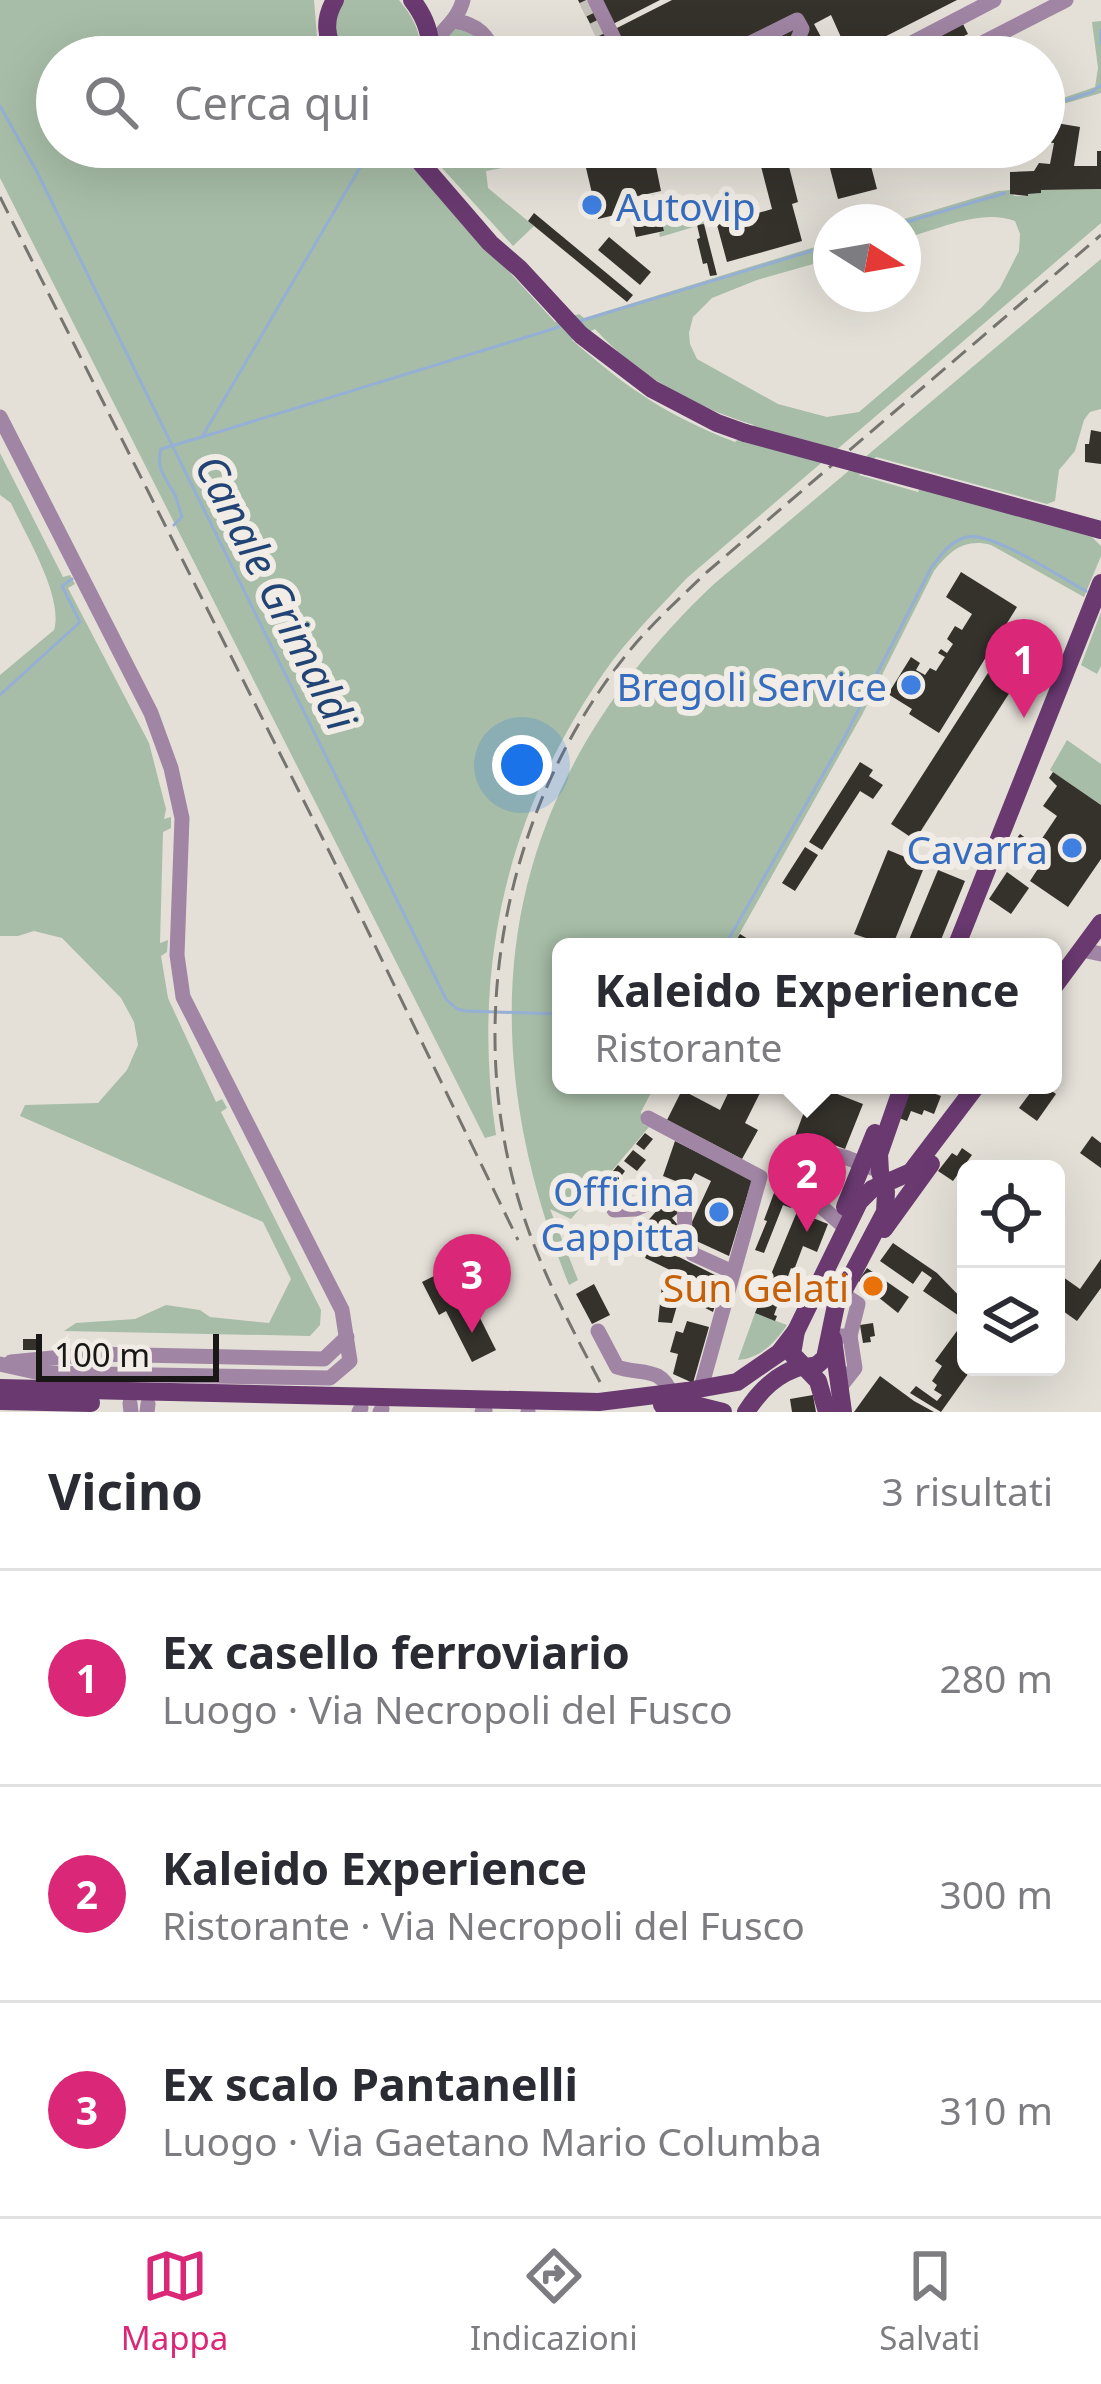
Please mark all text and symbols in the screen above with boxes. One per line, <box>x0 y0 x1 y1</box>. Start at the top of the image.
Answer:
search box <box>36 36 1065 168</box>
icon: search <box>78 69 144 135</box>
text: Cerca qui <box>174 72 371 133</box>
place label: Autovip <box>616 179 756 232</box>
marker: Autovip <box>579 192 605 218</box>
north arrow <box>813 204 921 312</box>
water label: Canale Grimaldi <box>183 445 371 741</box>
pin: 1 <box>985 619 1063 718</box>
place label: Bregoli Service <box>616 659 887 712</box>
marker: Bregoli Service <box>898 672 924 698</box>
your location <box>492 735 552 795</box>
place label: Cavarra <box>906 822 1048 875</box>
marker: Cavarra <box>1059 835 1085 861</box>
popup <box>552 938 1062 1094</box>
text: Kaleido Experience <box>594 959 1020 1020</box>
text: Ristorante <box>594 1020 783 1073</box>
pin: 2 <box>768 1133 846 1232</box>
map controls <box>957 1160 1065 1376</box>
button: locate <box>957 1160 1065 1268</box>
place label: Officina Cappitta <box>540 1164 695 1262</box>
marker: Officina Cappitta <box>706 1199 732 1225</box>
pin: 3 <box>433 1234 511 1333</box>
place label: Sun Gelati <box>663 1260 849 1313</box>
button: layers <box>957 1268 1065 1376</box>
marker: Sun Gelati <box>860 1273 886 1299</box>
scale bar <box>36 1328 219 1381</box>
text: 100 m <box>54 1332 150 1377</box>
text: Vicino <box>48 1455 203 1525</box>
text: 3 risultati <box>881 1464 1053 1517</box>
text: Ex casello ferroviario <box>162 1621 630 1682</box>
text: 1 <box>76 1651 98 1704</box>
text: 280 m <box>939 1651 1053 1704</box>
text: Luogo · Via Necropoli del Fusco <box>162 1682 733 1735</box>
text: Kaleido Experience <box>162 1837 587 1898</box>
text: 2 <box>76 1867 98 1920</box>
text: 300 m <box>939 1867 1053 1920</box>
text: Ristorante · Via Necropoli del Fusco <box>162 1898 805 1951</box>
text: Ex scalo Pantanelli <box>162 2053 578 2114</box>
text: 3 <box>76 2083 98 2136</box>
text: 310 m <box>939 2083 1053 2136</box>
text: Luogo · Via Gaetano Mario Columba <box>162 2114 822 2167</box>
tab: Mappa <box>121 2243 228 2360</box>
tab: Indicazioni <box>470 2243 638 2360</box>
tab: Salvati <box>879 2243 980 2360</box>

